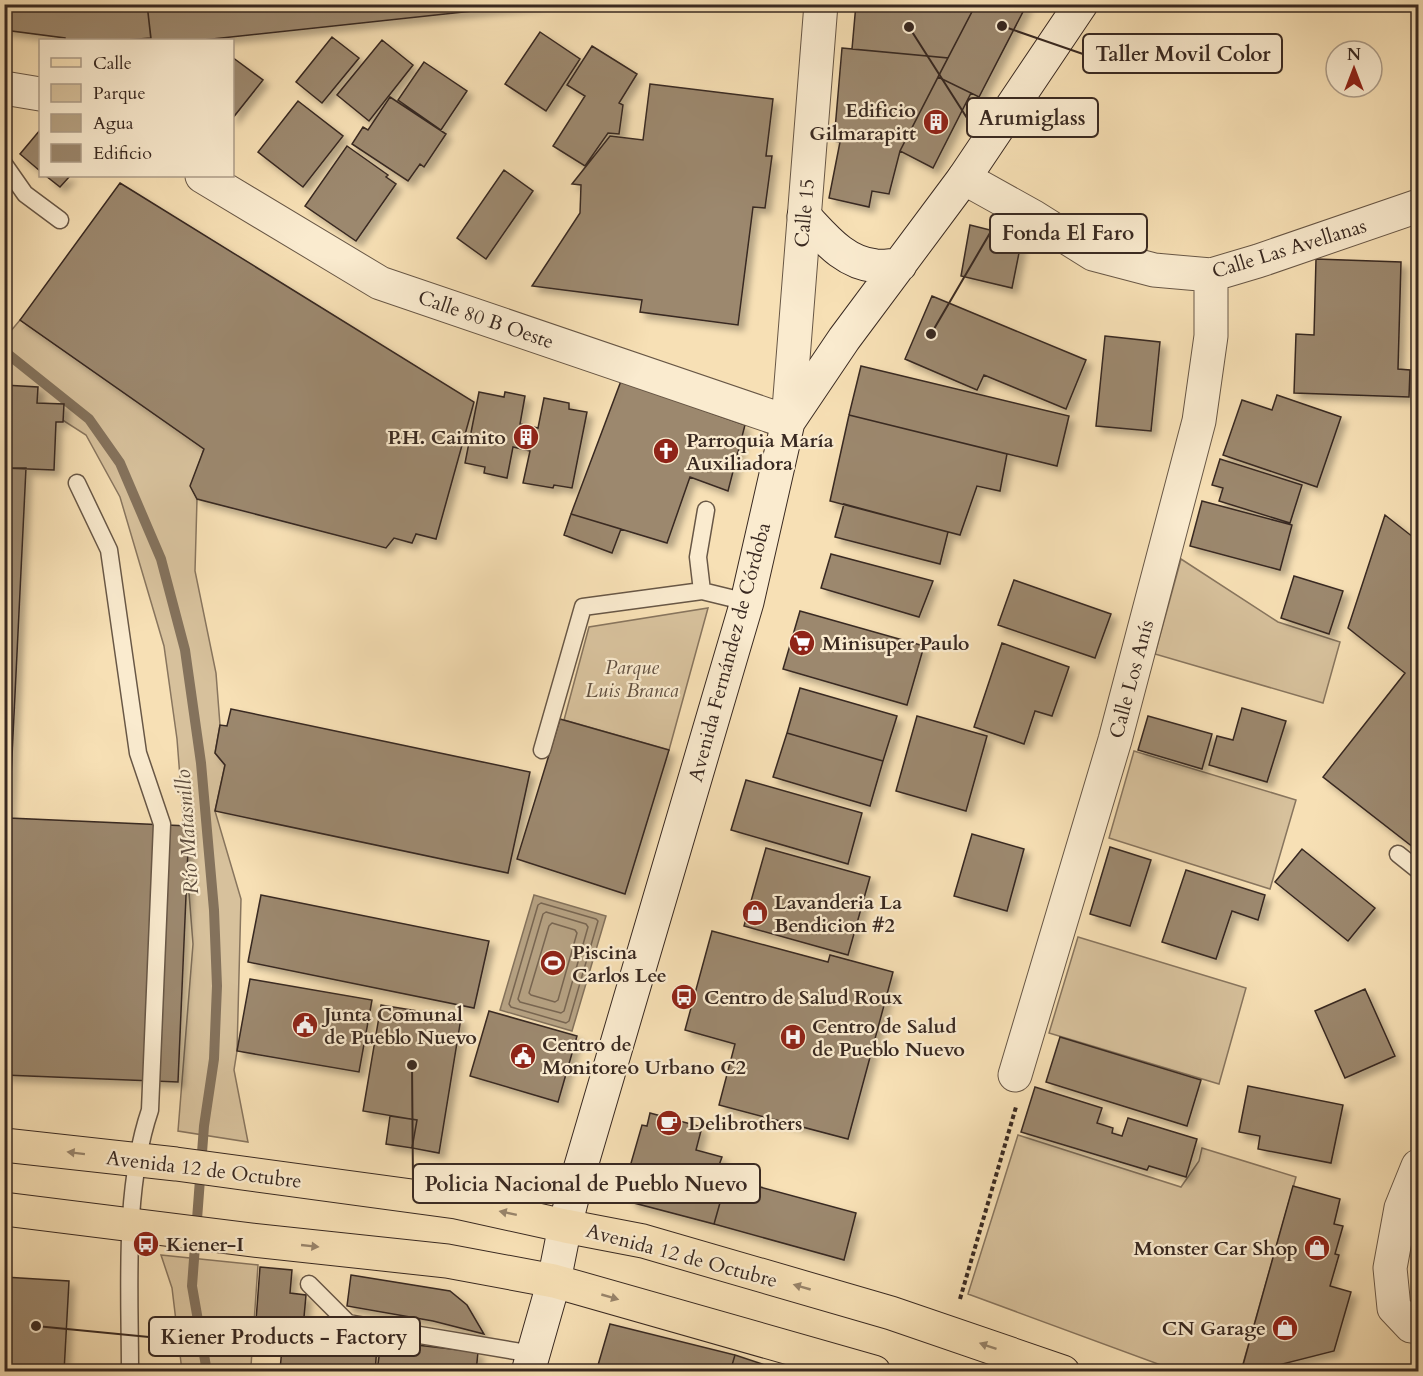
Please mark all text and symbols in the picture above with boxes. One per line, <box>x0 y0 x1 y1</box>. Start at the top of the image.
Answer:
callout: Taller Movil Color <box>1083 34 1282 73</box>
legend <box>39 39 234 177</box>
north arrow <box>1324 39 1384 99</box>
text: Taller Movil Color <box>1095 40 1271 69</box>
text: N <box>1347 44 1361 66</box>
text: Calle <box>93 51 132 76</box>
text: Parque <box>93 81 146 106</box>
place label: Edificio Gilmarapitt <box>809 97 916 147</box>
callout: Arumiglass <box>967 98 1098 137</box>
text: Arumiglass <box>978 104 1086 133</box>
building icon: Edificio Gilmarapitt <box>921 107 951 137</box>
text: Agua <box>93 111 134 136</box>
text: Edificio <box>93 141 152 166</box>
street label: Calle 15 <box>788 177 821 249</box>
street label: Calle Las Avellanas <box>1209 212 1370 285</box>
callout: Fonda El Faro <box>990 214 1147 253</box>
text: Fonda El Faro <box>1002 219 1134 248</box>
street label: Calle 80 B Oeste <box>414 284 557 355</box>
building icon: P.H. Caimito <box>511 422 541 452</box>
place label: P.H. Caimito <box>387 424 506 451</box>
place label: Parroquia María Auxiliadora <box>686 427 834 477</box>
church icon: Parroquia María Auxiliadora <box>651 436 681 466</box>
street label: Avenida Fernández de Córdoba <box>682 519 777 785</box>
street label: Calle Los Anís <box>1103 617 1160 741</box>
supermarket icon: Minisuper Paulo <box>787 628 817 658</box>
place label: Minisuper Paulo <box>822 630 969 657</box>
park label: Parque Luis Branca <box>585 654 679 704</box>
water label: Río Matasnillo <box>169 768 206 895</box>
place label: Lavanderia La Bendicion #2 <box>774 889 902 939</box>
shop icon: Lavanderia La Bendicion #2 <box>740 898 770 928</box>
place label: Piscina Carlos Lee <box>572 939 667 989</box>
sports icon: Piscina Carlos Lee <box>538 948 568 978</box>
bus stop icon: Centro de Salud Roux <box>669 982 699 1012</box>
place label: Centro de Salud Roux <box>704 984 903 1011</box>
place label: Junta Comunal de Pueblo Nuevo <box>321 1001 477 1051</box>
public building icon: Junta Comunal de Pueblo Nuevo <box>290 1010 320 1040</box>
place label: Centro de Salud de Pueblo Nuevo <box>812 1013 965 1063</box>
hospital icon: Centro de Salud de Pueblo Nuevo <box>778 1022 808 1052</box>
place label: Centro de Monitoreo Urbano C2 <box>542 1031 746 1081</box>
public building icon: Centro de Monitoreo Urbano C2 <box>508 1041 538 1071</box>
cafe icon: Delibrothers <box>654 1108 684 1138</box>
place label: Delibrothers <box>688 1110 802 1137</box>
street label: Avenida 12 de Octubre <box>105 1144 303 1195</box>
one-way arrow <box>67 1148 86 1158</box>
callout: Policia Nacional de Pueblo Nuevo <box>413 1164 760 1203</box>
text: Policia Nacional de Pueblo Nuevo <box>425 1170 747 1199</box>
one-way arrow <box>499 1208 517 1218</box>
street label: Avenida 12 de Octubre <box>583 1217 780 1294</box>
bus stop icon: Kiener-I <box>131 1229 161 1259</box>
place label: Kiener-I <box>166 1231 244 1258</box>
shop icon: Monster Car Shop <box>1302 1233 1332 1263</box>
place label: Monster Car Shop <box>1134 1235 1298 1262</box>
one-way arrow <box>300 1242 319 1251</box>
one-way arrow <box>793 1282 811 1291</box>
one-way arrow <box>601 1293 619 1302</box>
shop icon: CN Garage <box>1270 1313 1300 1343</box>
place label: CN Garage <box>1162 1315 1266 1342</box>
callout: Kiener Products - Factory <box>149 1317 420 1356</box>
text: Kiener Products - Factory <box>161 1323 408 1352</box>
one-way arrow <box>979 1340 997 1350</box>

